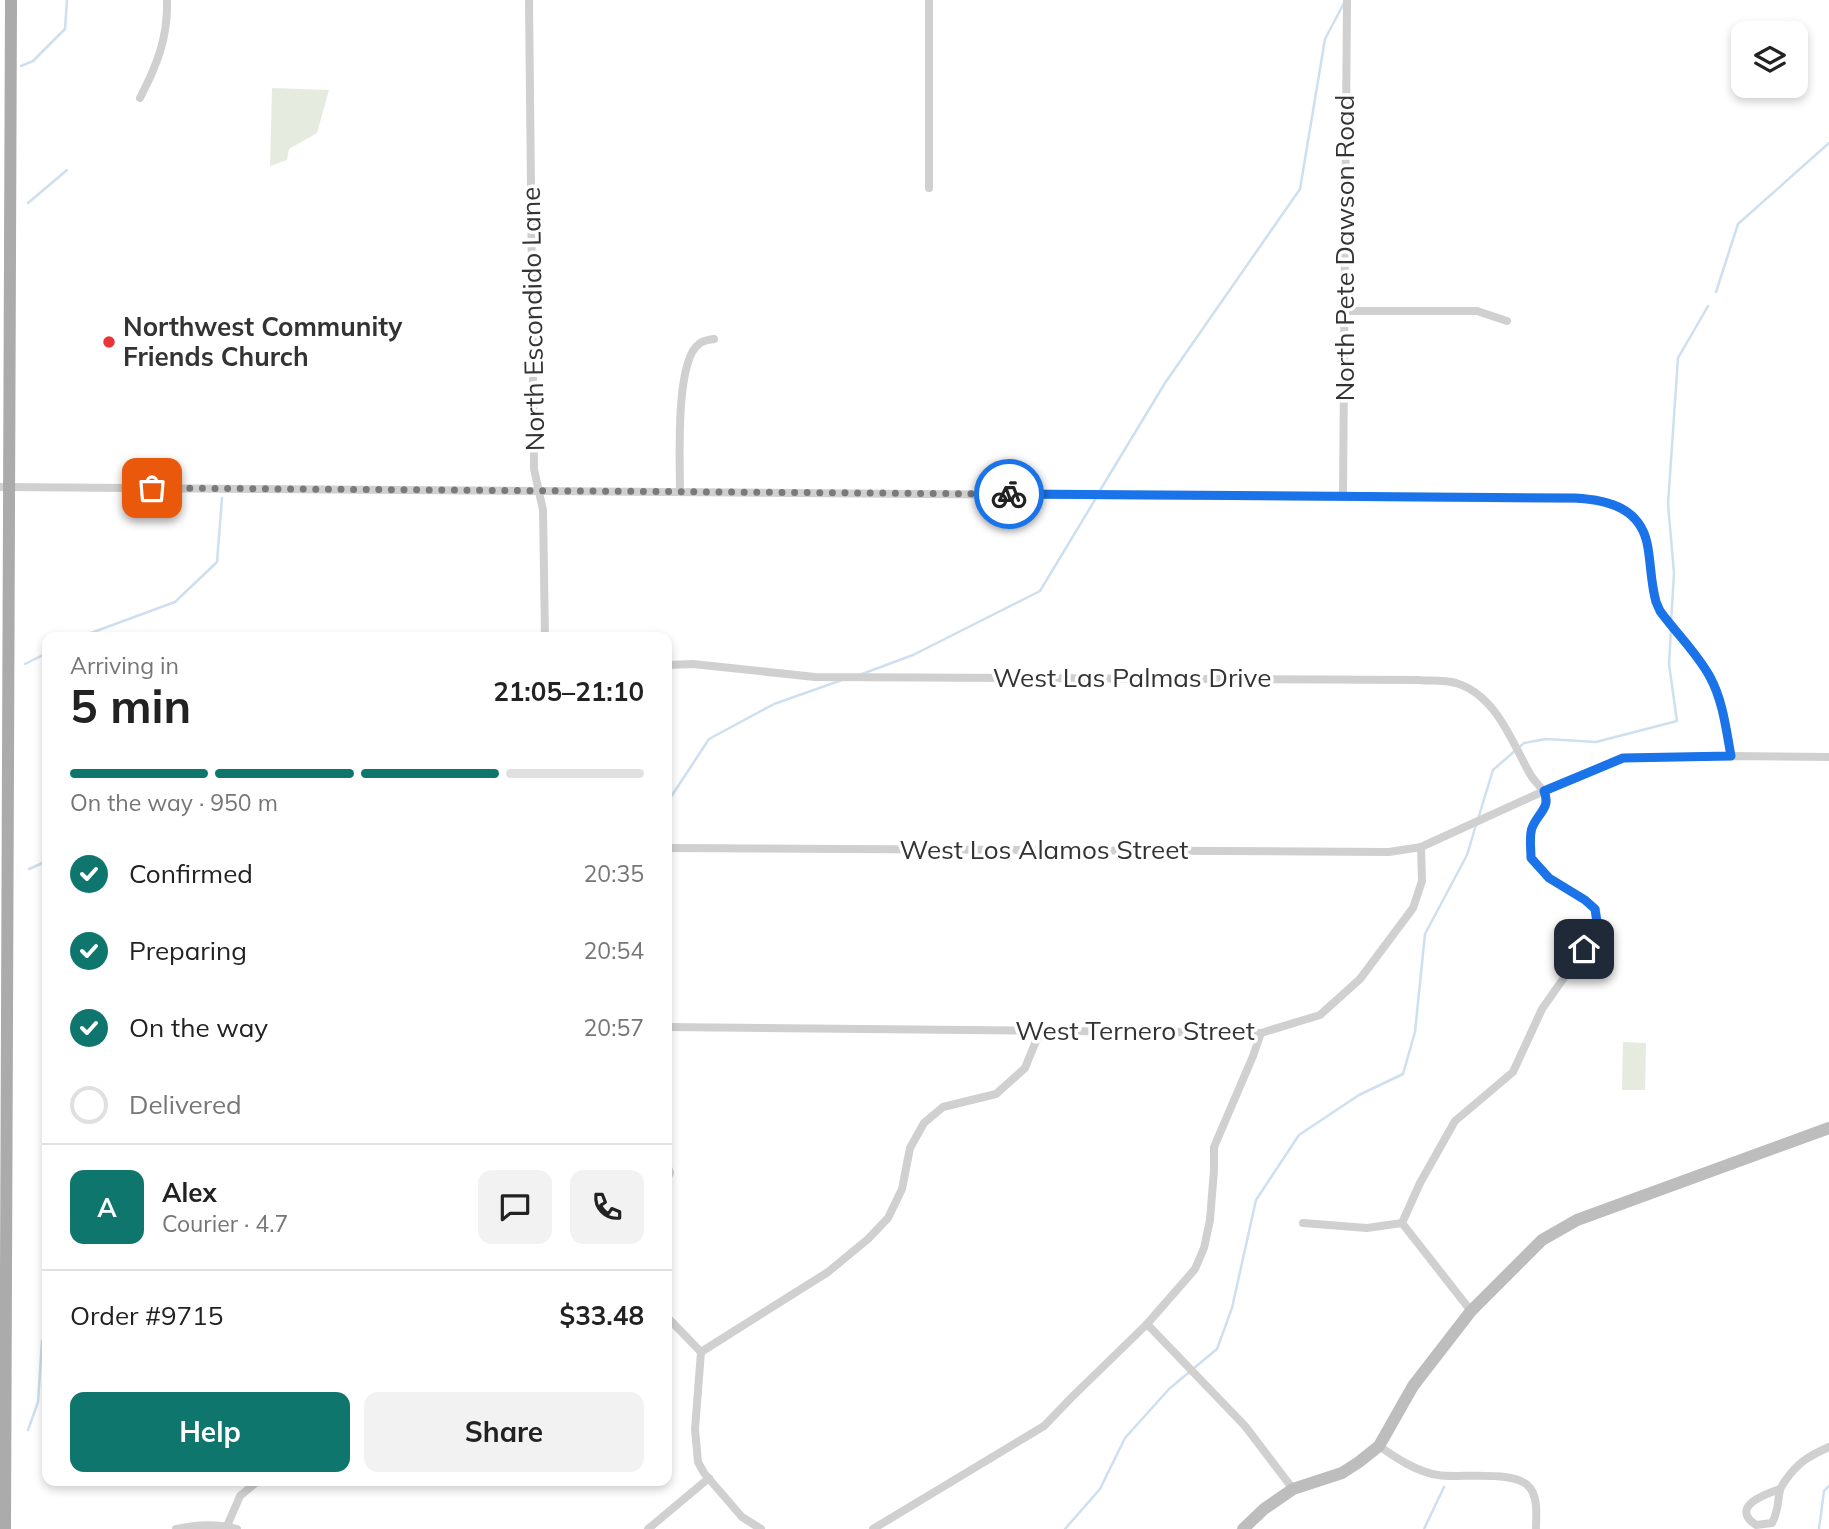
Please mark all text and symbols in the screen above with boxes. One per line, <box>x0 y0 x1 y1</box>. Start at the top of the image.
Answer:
map controls <box>1731 21 1808 98</box>
button: layers <box>1731 21 1808 98</box>
street label: North Pete Dawson Road <box>1328 95 1361 401</box>
street label: North Escondido Lane <box>514 187 551 451</box>
place label: Northwest Community Friends Church <box>123 310 403 373</box>
marker: Northwest Community Friends Church <box>101 334 117 350</box>
pin <box>122 458 182 518</box>
courier <box>974 459 1044 529</box>
icon: bag <box>133 469 171 507</box>
icon: bike <box>990 475 1028 513</box>
text: Arriving in <box>70 651 179 680</box>
street label: West Las Palmas Drive <box>993 661 1271 694</box>
text: 21:05–21:10 <box>493 675 644 708</box>
text: 5 min <box>70 677 191 735</box>
text: On the way · 950 m <box>70 788 278 817</box>
street label: West Los Alamos Street <box>900 833 1188 866</box>
icon: check <box>70 855 108 893</box>
text: Confirmed <box>129 857 253 890</box>
text: 20:35 <box>584 859 644 888</box>
pin <box>1554 919 1614 979</box>
icon: home <box>1565 930 1603 968</box>
icon: check <box>70 932 108 970</box>
text: Preparing <box>129 934 247 967</box>
text: 20:54 <box>584 936 644 965</box>
icon: check <box>70 1009 108 1047</box>
text: On the way <box>129 1011 268 1044</box>
text: 20:57 <box>584 1013 644 1042</box>
street label: West Ternero Street <box>1015 1014 1255 1047</box>
text: Delivered <box>129 1088 242 1121</box>
button: chat <box>478 1170 552 1244</box>
button: phone <box>570 1170 644 1244</box>
text: Alex <box>162 1176 217 1209</box>
text: A <box>97 1191 117 1224</box>
text: Courier · 4.7 <box>162 1209 288 1238</box>
text: Order #9715 <box>70 1299 223 1332</box>
text: $33.48 <box>560 1299 644 1332</box>
button: Help <box>70 1392 350 1472</box>
button: Share <box>364 1392 644 1472</box>

